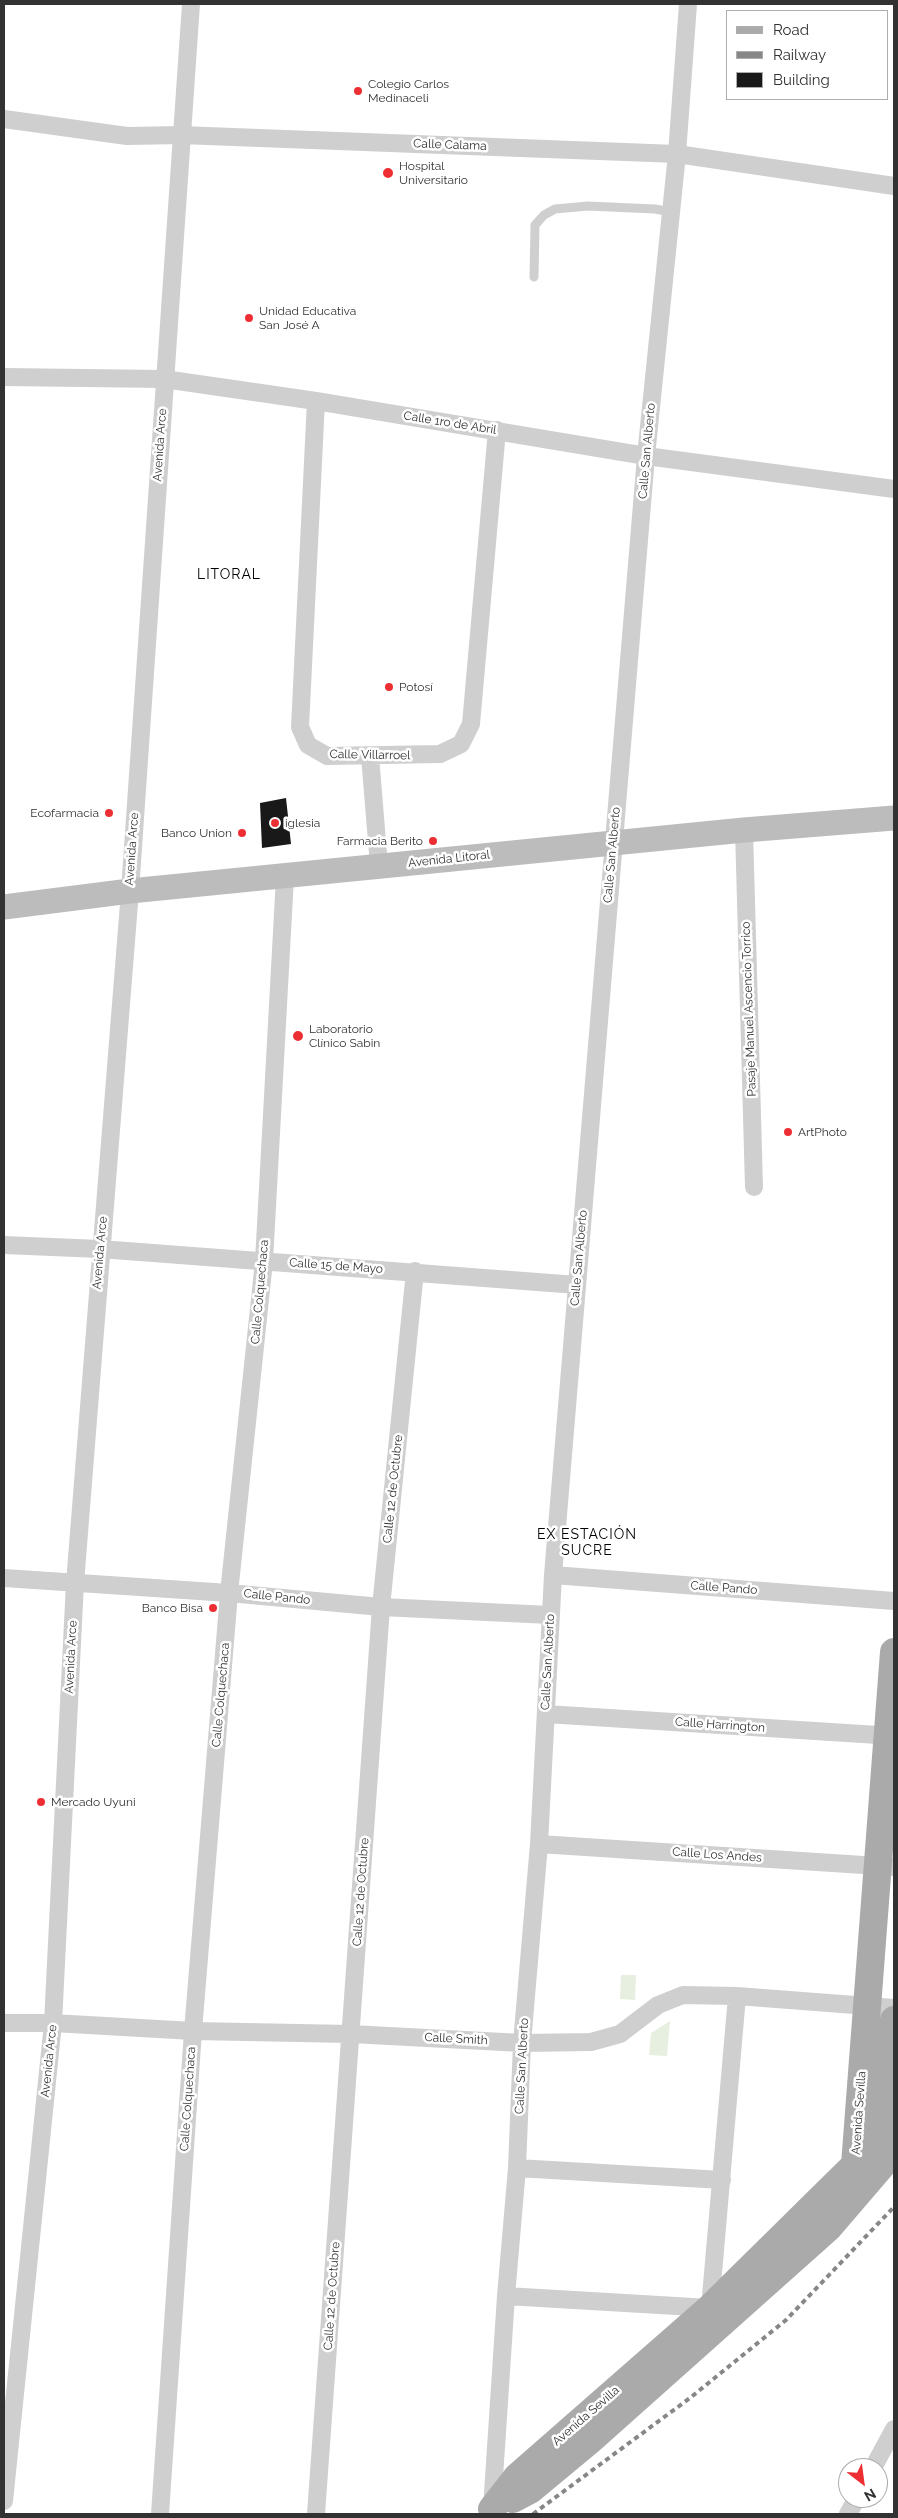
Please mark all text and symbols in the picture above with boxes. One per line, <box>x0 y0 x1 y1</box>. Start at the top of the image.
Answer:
legend <box>726 10 888 100</box>
text: Road <box>773 21 809 39</box>
text: Railway <box>773 46 826 64</box>
text: Building <box>773 71 830 89</box>
place label: Colegio Carlos Medinaceli <box>368 77 449 105</box>
marker: Colegio Carlos Medinaceli <box>352 85 364 97</box>
street label: Calle Calama <box>413 137 487 153</box>
place label: Hospital Universitario <box>399 159 468 187</box>
marker: Hospital Universitario <box>381 166 395 180</box>
place label: Unidad Educativa San José A <box>259 304 356 332</box>
marker: Unidad Educativa San José A <box>243 312 255 324</box>
street label: Calle San Alberto <box>636 402 658 500</box>
street label: Avenida Arce <box>150 408 170 482</box>
street label: Calle 1ro de Abril <box>402 409 498 437</box>
district label: LITORAL <box>196 567 262 583</box>
place label: Potosí <box>399 680 433 694</box>
marker: Potosí <box>383 681 395 693</box>
street label: Calle Villarroel <box>329 747 411 763</box>
place label: Ecofarmacia <box>30 806 99 820</box>
street label: Calle San Alberto <box>601 806 623 904</box>
marker: Ecofarmacia <box>103 807 115 819</box>
street label: Avenida Arce <box>122 812 142 886</box>
place label: iglesia <box>285 816 320 830</box>
marker: iglesia <box>269 817 281 829</box>
place label: Banco Union <box>161 826 232 840</box>
marker: Banco Union <box>236 827 248 839</box>
place label: Farmacia Berito <box>337 834 423 848</box>
marker: Farmacia Berito <box>427 835 439 847</box>
street label: Avenida Litoral <box>407 848 491 870</box>
street label: Pasaje Manuel Ascencio Torrico <box>739 921 759 1097</box>
place label: Laboratorio Clínico Sabin <box>309 1022 380 1050</box>
marker: Laboratorio Clínico Sabin <box>291 1029 305 1043</box>
place label: ArtPhoto <box>798 1125 847 1139</box>
marker: ArtPhoto <box>782 1126 794 1138</box>
street label: Calle San Alberto <box>568 1209 590 1307</box>
street label: Avenida Arce <box>90 1216 110 1290</box>
street label: Calle Colquechaca <box>248 1239 272 1345</box>
street label: Calle 15 de Mayo <box>289 1256 383 1276</box>
street label: Calle 12 de Octubre <box>380 1434 406 1544</box>
district label: EX ESTACIÓN SUCRE <box>536 1527 638 1560</box>
street label: Calle Pando <box>690 1578 758 1598</box>
street label: Calle Pando <box>243 1586 311 1608</box>
place label: Banco Bisa <box>142 1601 203 1615</box>
marker: Banco Bisa <box>207 1602 219 1614</box>
street label: Calle San Alberto <box>538 1614 558 1710</box>
street label: Avenida Arce <box>62 1620 80 1694</box>
street label: Calle Colquechaca <box>209 1642 233 1748</box>
street label: Calle Harrington <box>674 1715 766 1735</box>
place label: Mercado Uyuni <box>51 1795 136 1809</box>
marker: Mercado Uyuni <box>35 1796 47 1808</box>
street label: Calle 12 de Octubre <box>350 1837 372 1947</box>
street label: Calle Los Andes <box>672 1845 762 1865</box>
street label: Calle San Alberto <box>512 2018 532 2114</box>
street label: Avenida Arce <box>38 2024 60 2098</box>
street label: Calle Smith <box>424 2030 488 2048</box>
street label: Calle Colquechaca <box>177 2046 199 2152</box>
street label: Avenida Sevilla <box>849 2071 869 2155</box>
street label: Calle 12 de Octubre <box>321 2241 343 2351</box>
street label: Avenida Sevilla <box>550 2383 622 2449</box>
north arrow <box>838 2458 888 2508</box>
text: N <box>861 2486 879 2505</box>

